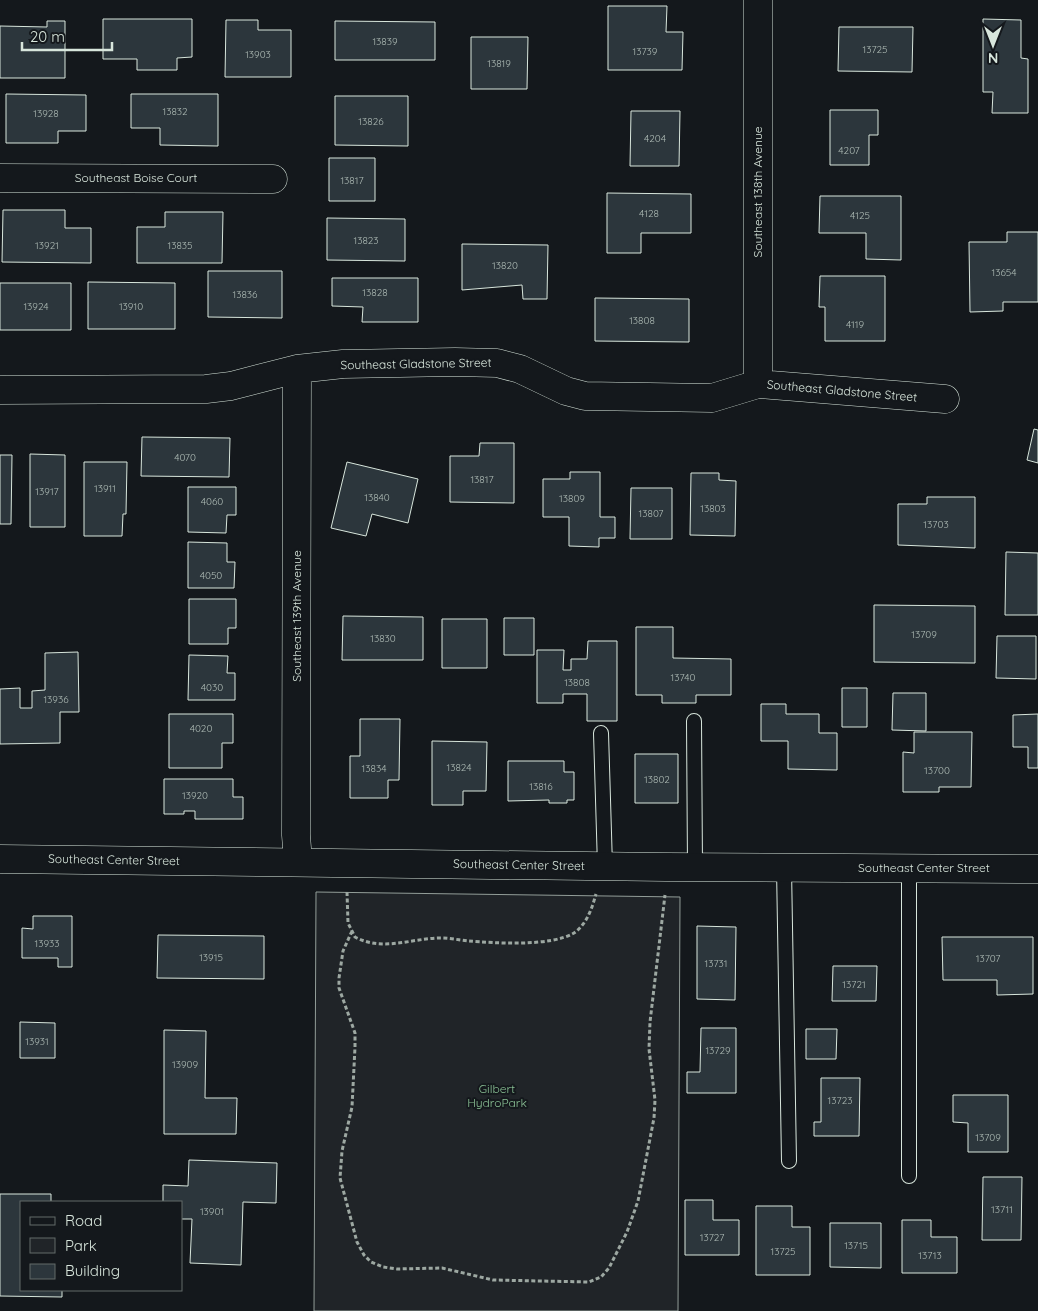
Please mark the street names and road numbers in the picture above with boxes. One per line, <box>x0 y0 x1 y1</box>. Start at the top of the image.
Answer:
street label: Southeast 138th Avenue <box>750 126 765 258</box>
street label: Southeast Boise Court <box>75 170 197 185</box>
street label: Southeast Gladstone Street <box>340 355 492 372</box>
street label: Southeast Gladstone Street <box>766 376 918 405</box>
street label: Southeast 139th Avenue <box>289 550 304 682</box>
street label: Southeast Center Street <box>48 851 180 868</box>
street label: Southeast Center Street <box>453 856 585 873</box>
street label: Southeast Center Street <box>858 860 990 875</box>

